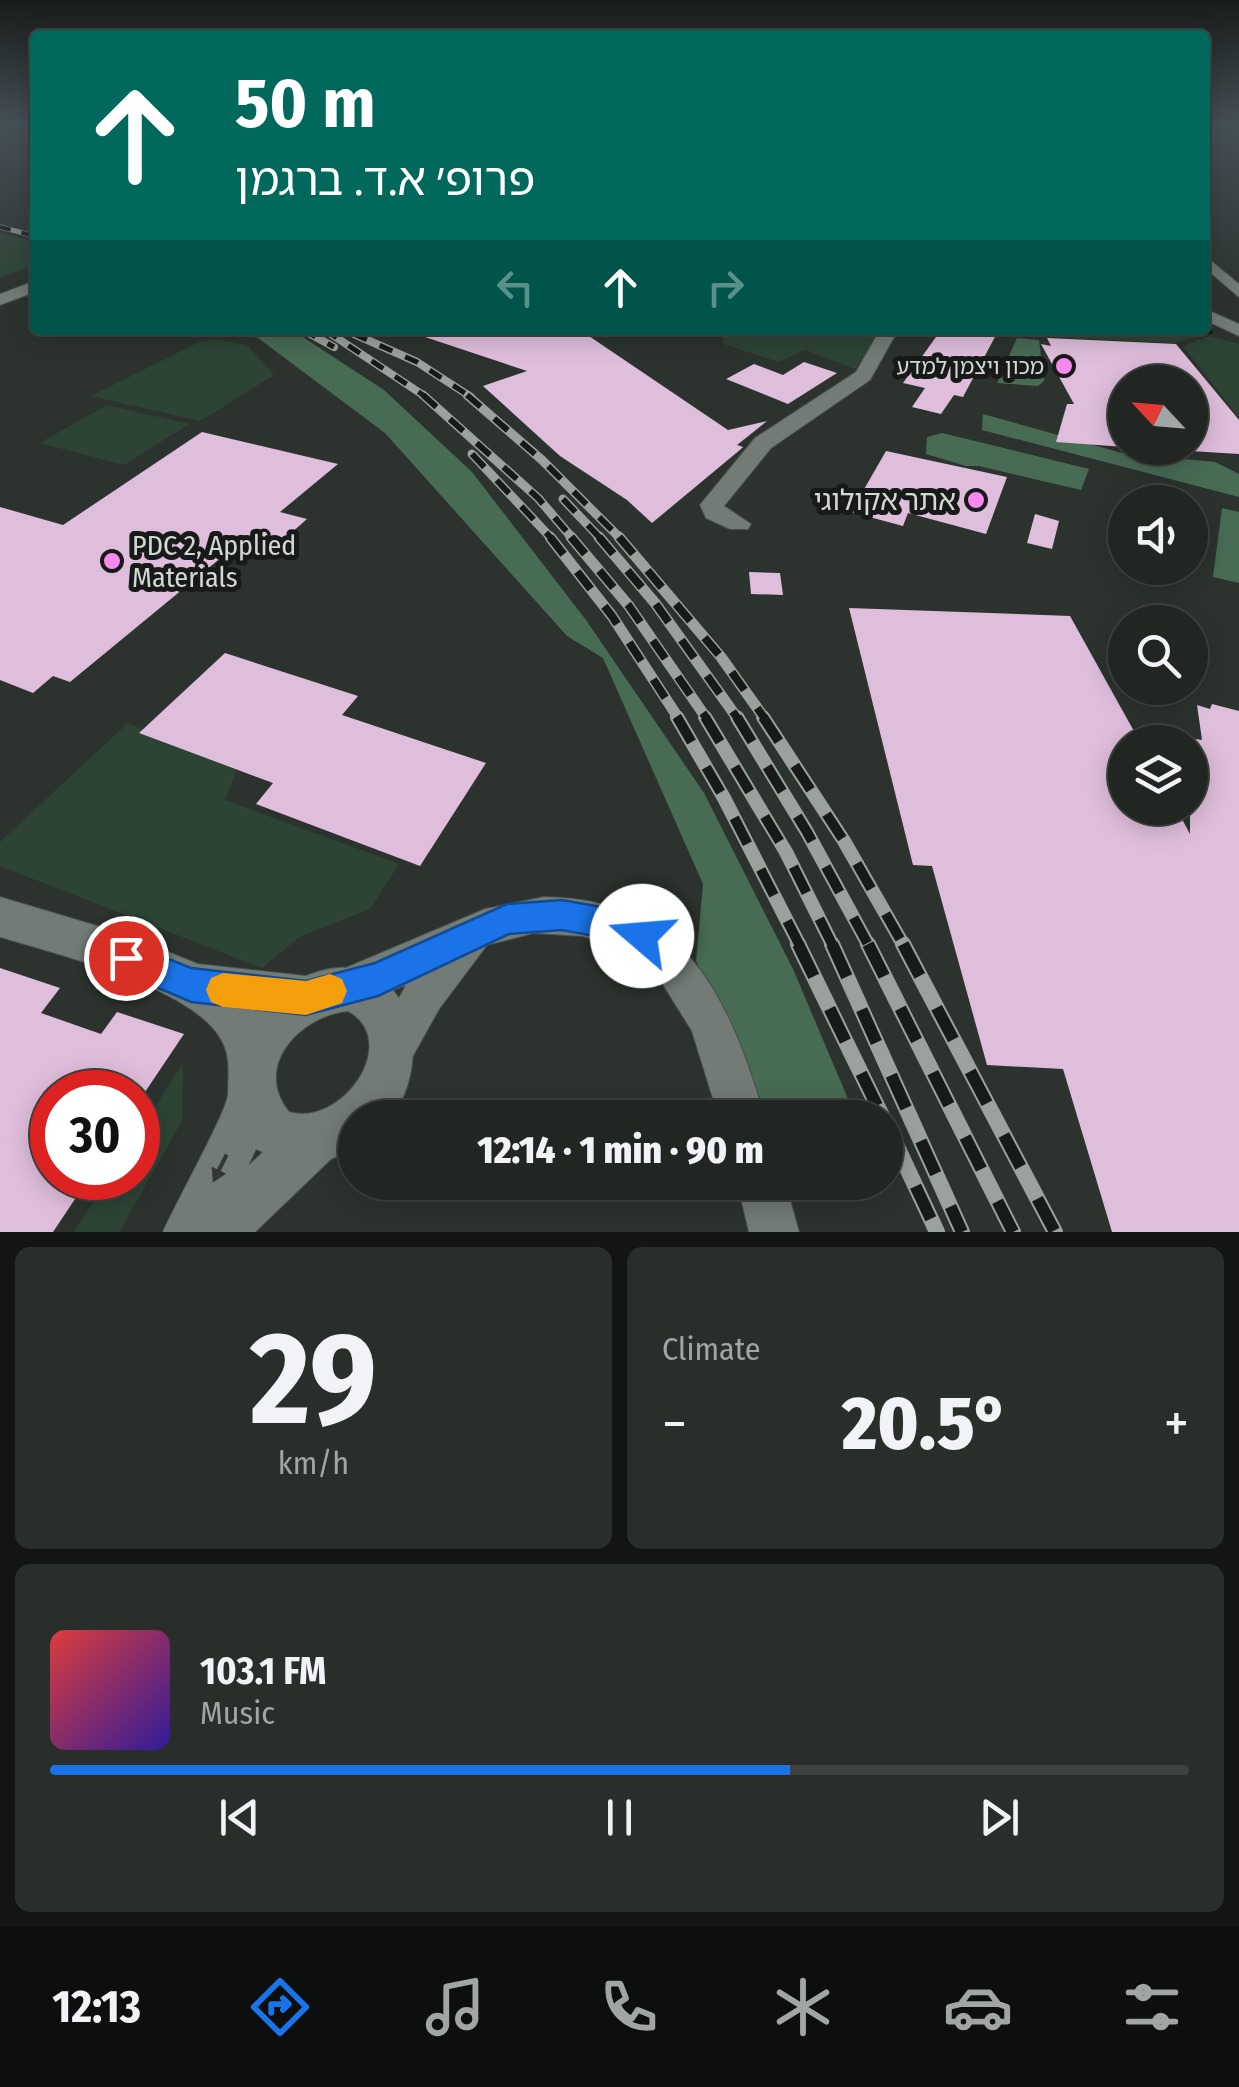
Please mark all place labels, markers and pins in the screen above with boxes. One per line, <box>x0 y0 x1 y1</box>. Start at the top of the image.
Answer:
place label: מכון ויצמן למדע <box>896 353 1044 380</box>
marker: מכון ויצמן למדע <box>1053 355 1075 377</box>
place label: אתר אקולוגי <box>814 484 956 517</box>
marker: אתר אקולוגי <box>965 489 987 511</box>
place label: PDC 2, Applied Materials <box>132 529 296 594</box>
marker: PDC 2, Applied Materials <box>101 550 123 572</box>
pin <box>84 916 169 1001</box>

